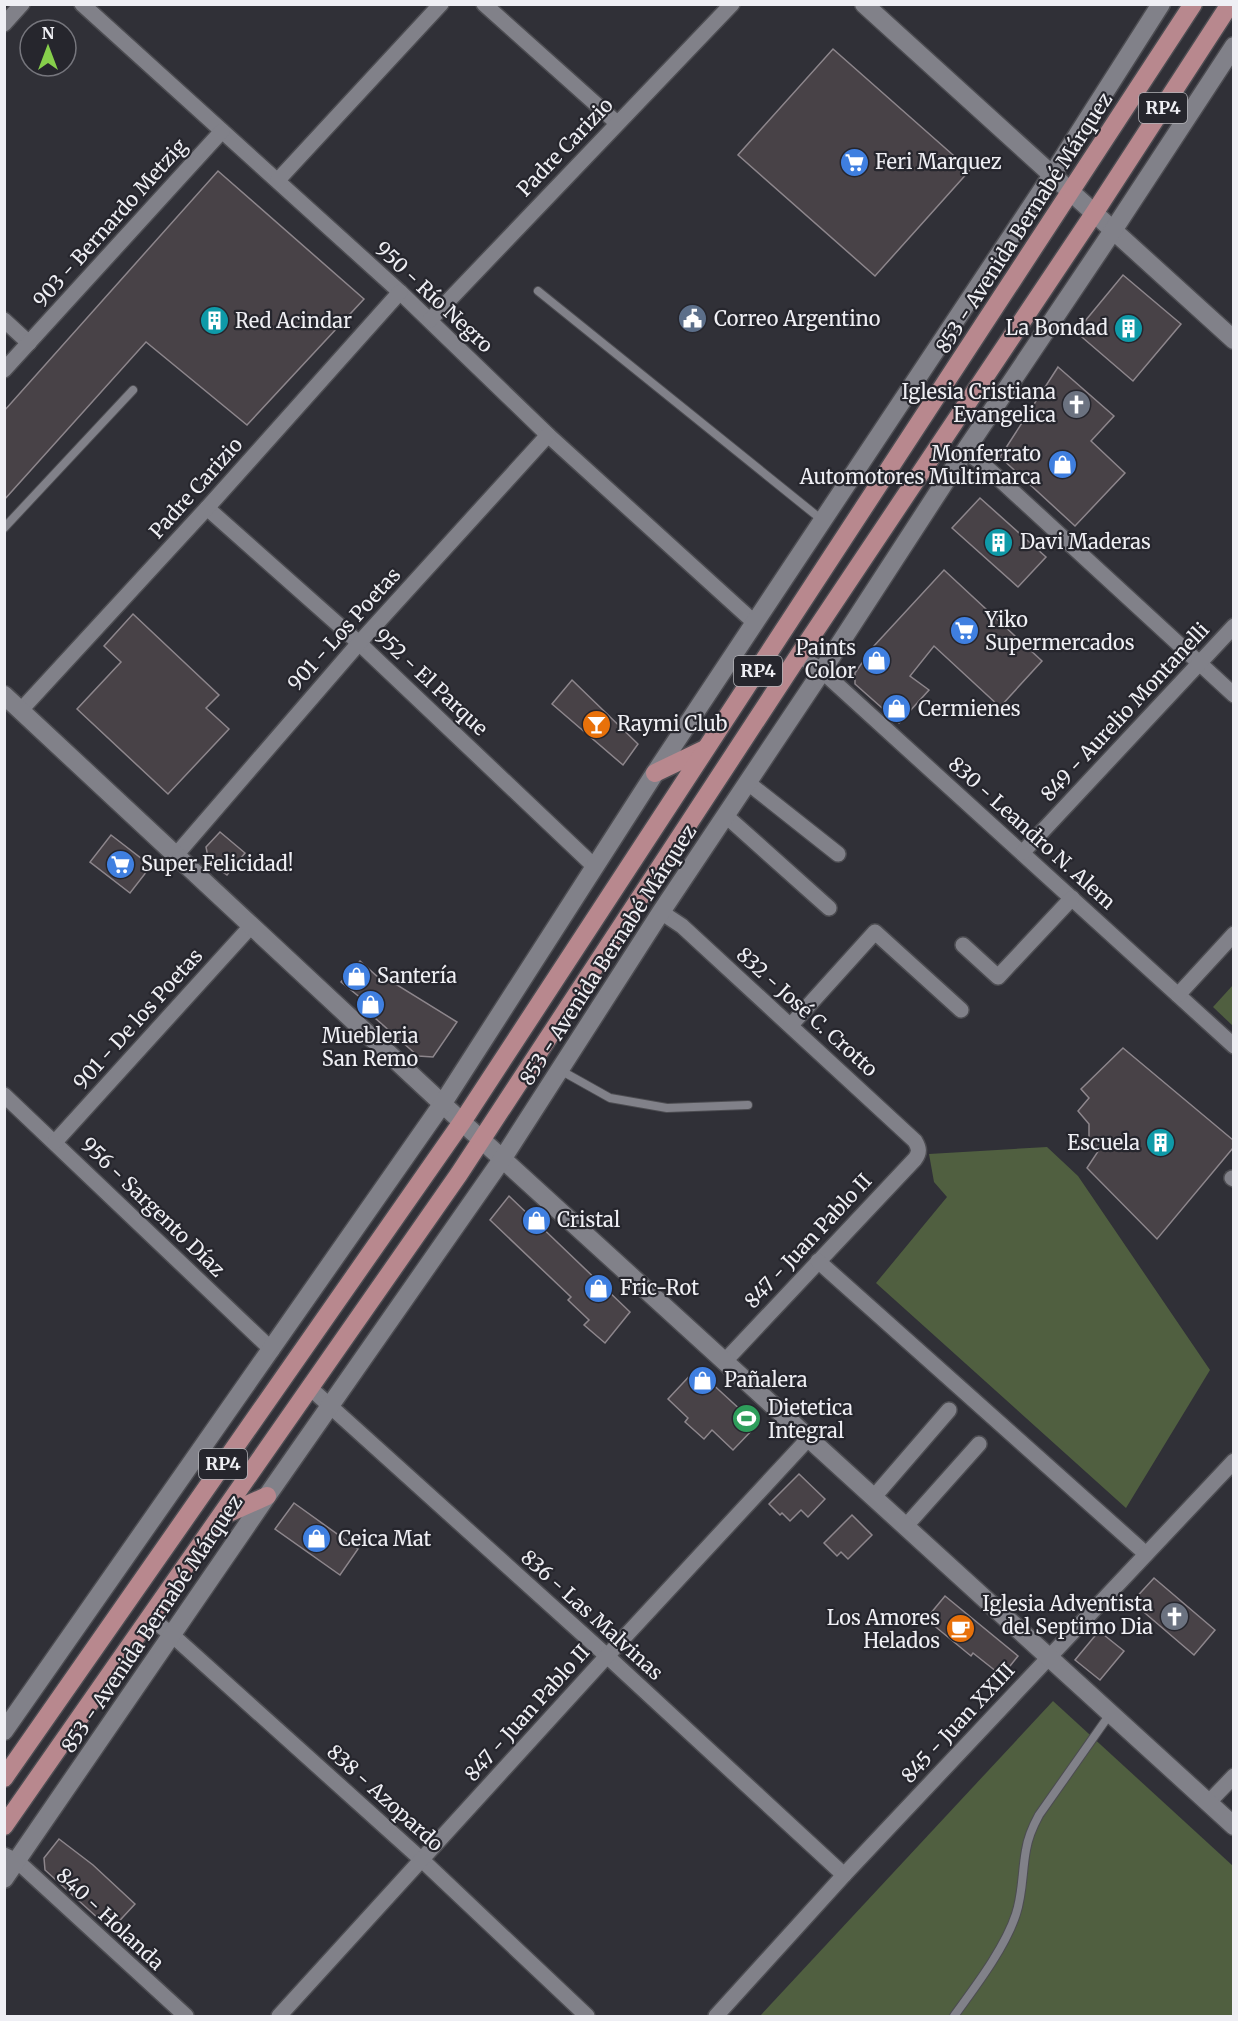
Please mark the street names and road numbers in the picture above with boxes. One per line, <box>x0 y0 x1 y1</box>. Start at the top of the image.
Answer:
street label: 853 - Avenida Bernabé Márquez <box>930 88 1117 358</box>
street label: Padre Carizio <box>511 92 618 201</box>
road number: RP4 <box>1139 93 1187 123</box>
street label: 903 - Bernardo Metzig <box>27 133 192 312</box>
street label: 950 - Río Negro <box>370 236 499 358</box>
street label: Padre Carizio <box>144 432 248 543</box>
street label: 901 - Los Poetas <box>282 562 405 695</box>
street label: 849 - Aurelio Montanelli <box>1035 617 1214 806</box>
street label: 952 - El Parque <box>370 623 493 740</box>
road number: RP4 <box>734 656 782 686</box>
street label: 830 - Leandro N. Alem <box>944 751 1121 914</box>
street label: 853 - Avenida Bernabé Márquez <box>514 820 701 1090</box>
street label: 832 - José C. Crotto <box>732 942 883 1082</box>
street label: 901 - De los Poetas <box>68 943 208 1094</box>
street label: 956 - Sargento Díaz <box>76 1132 230 1282</box>
street label: 847 - Juan Pablo II <box>739 1168 876 1313</box>
road number: RP4 <box>199 1449 247 1479</box>
street label: 853 - Avenida Bernabé Márquez <box>56 1490 247 1757</box>
street label: 836 - Las Malvinas <box>516 1544 668 1685</box>
street label: 847 - Juan Pablo II <box>459 1639 594 1786</box>
street label: 845 - Juan XXIII <box>896 1657 1020 1788</box>
street label: 838 - Azopardo <box>322 1739 449 1857</box>
street label: 840 - Holanda <box>51 1862 170 1975</box>

